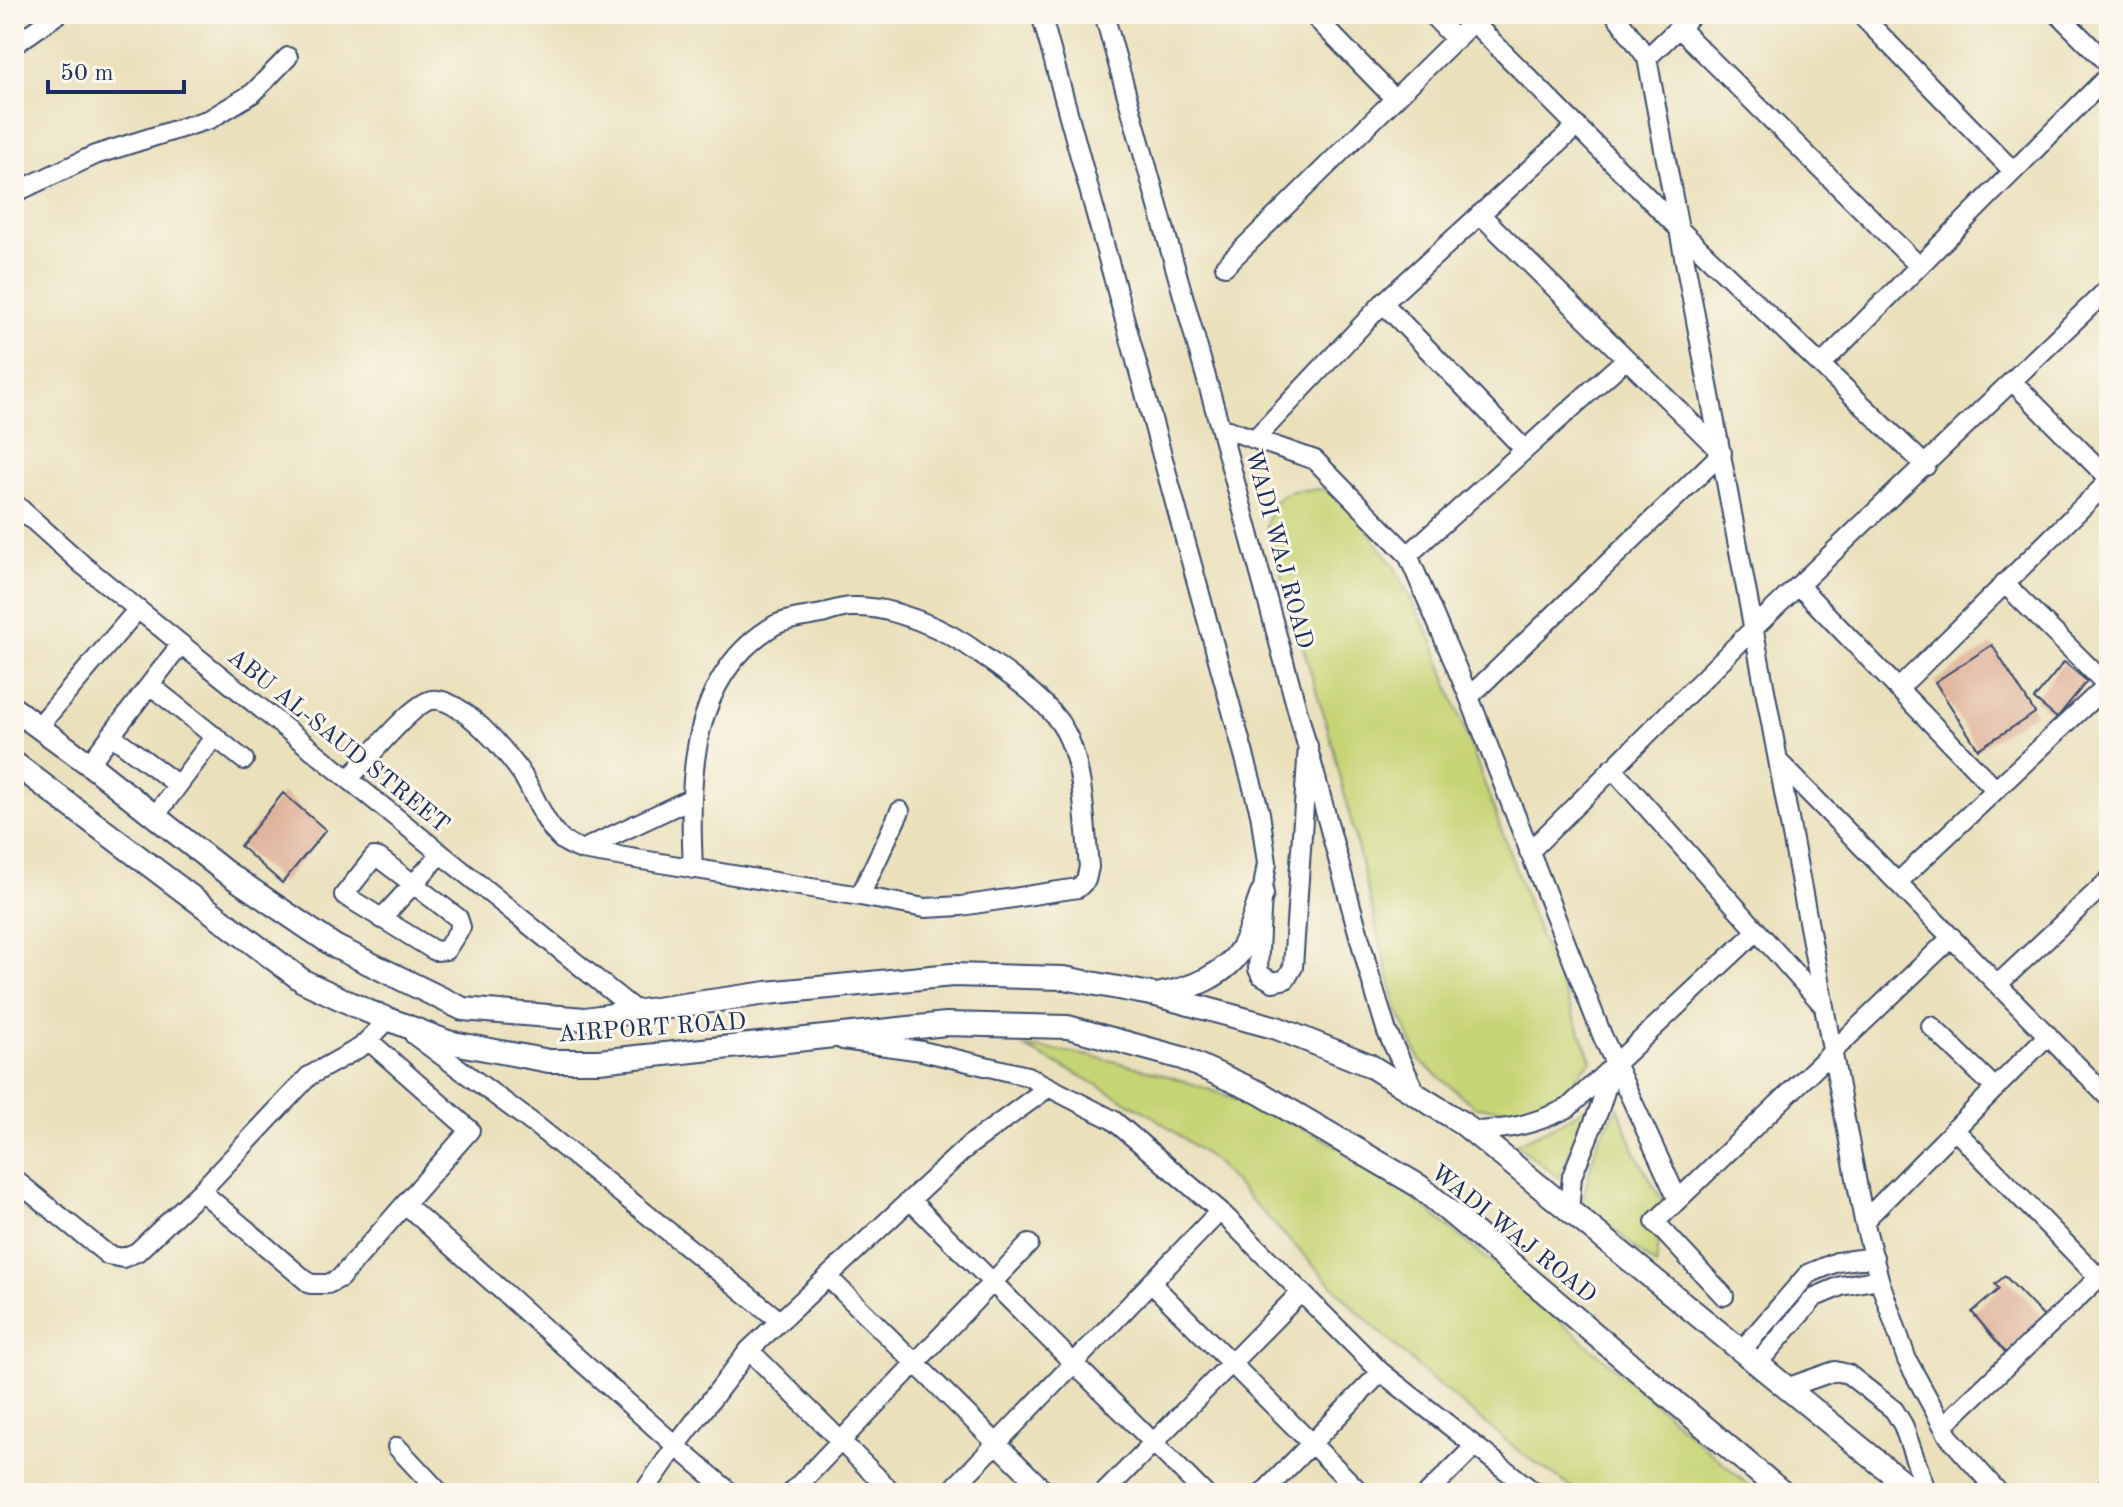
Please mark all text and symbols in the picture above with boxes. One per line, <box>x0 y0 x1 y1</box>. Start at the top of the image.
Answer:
scale bar <box>48 44 184 94</box>
text: 50 m <box>60 62 114 86</box>
street label: WADI WAJ ROAD <box>1240 447 1316 652</box>
street label: ABU AL-SAUD STREET <box>222 645 453 838</box>
street label: AIRPORT ROAD <box>557 1010 747 1048</box>
street label: WADI WAJ ROAD <box>1425 1161 1600 1308</box>

